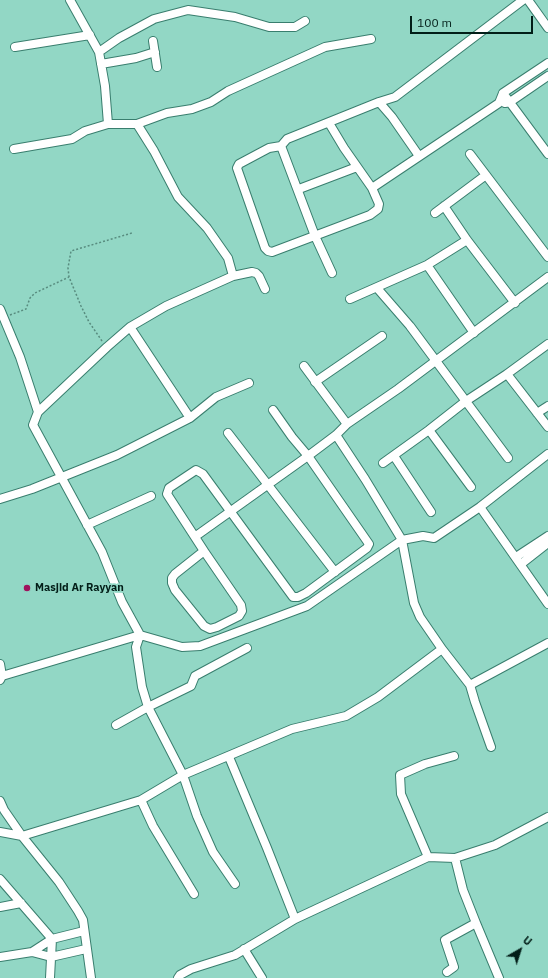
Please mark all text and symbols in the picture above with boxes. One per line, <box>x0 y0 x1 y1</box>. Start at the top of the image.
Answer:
scale bar <box>412 8 535 34</box>
text: 100 m <box>417 15 452 30</box>
place label: Masjid Ar Rayyan <box>35 581 124 595</box>
marker: Masjid Ar Rayyan <box>22 583 32 593</box>
north arrow <box>500 930 540 970</box>
text: U <box>520 933 535 949</box>

